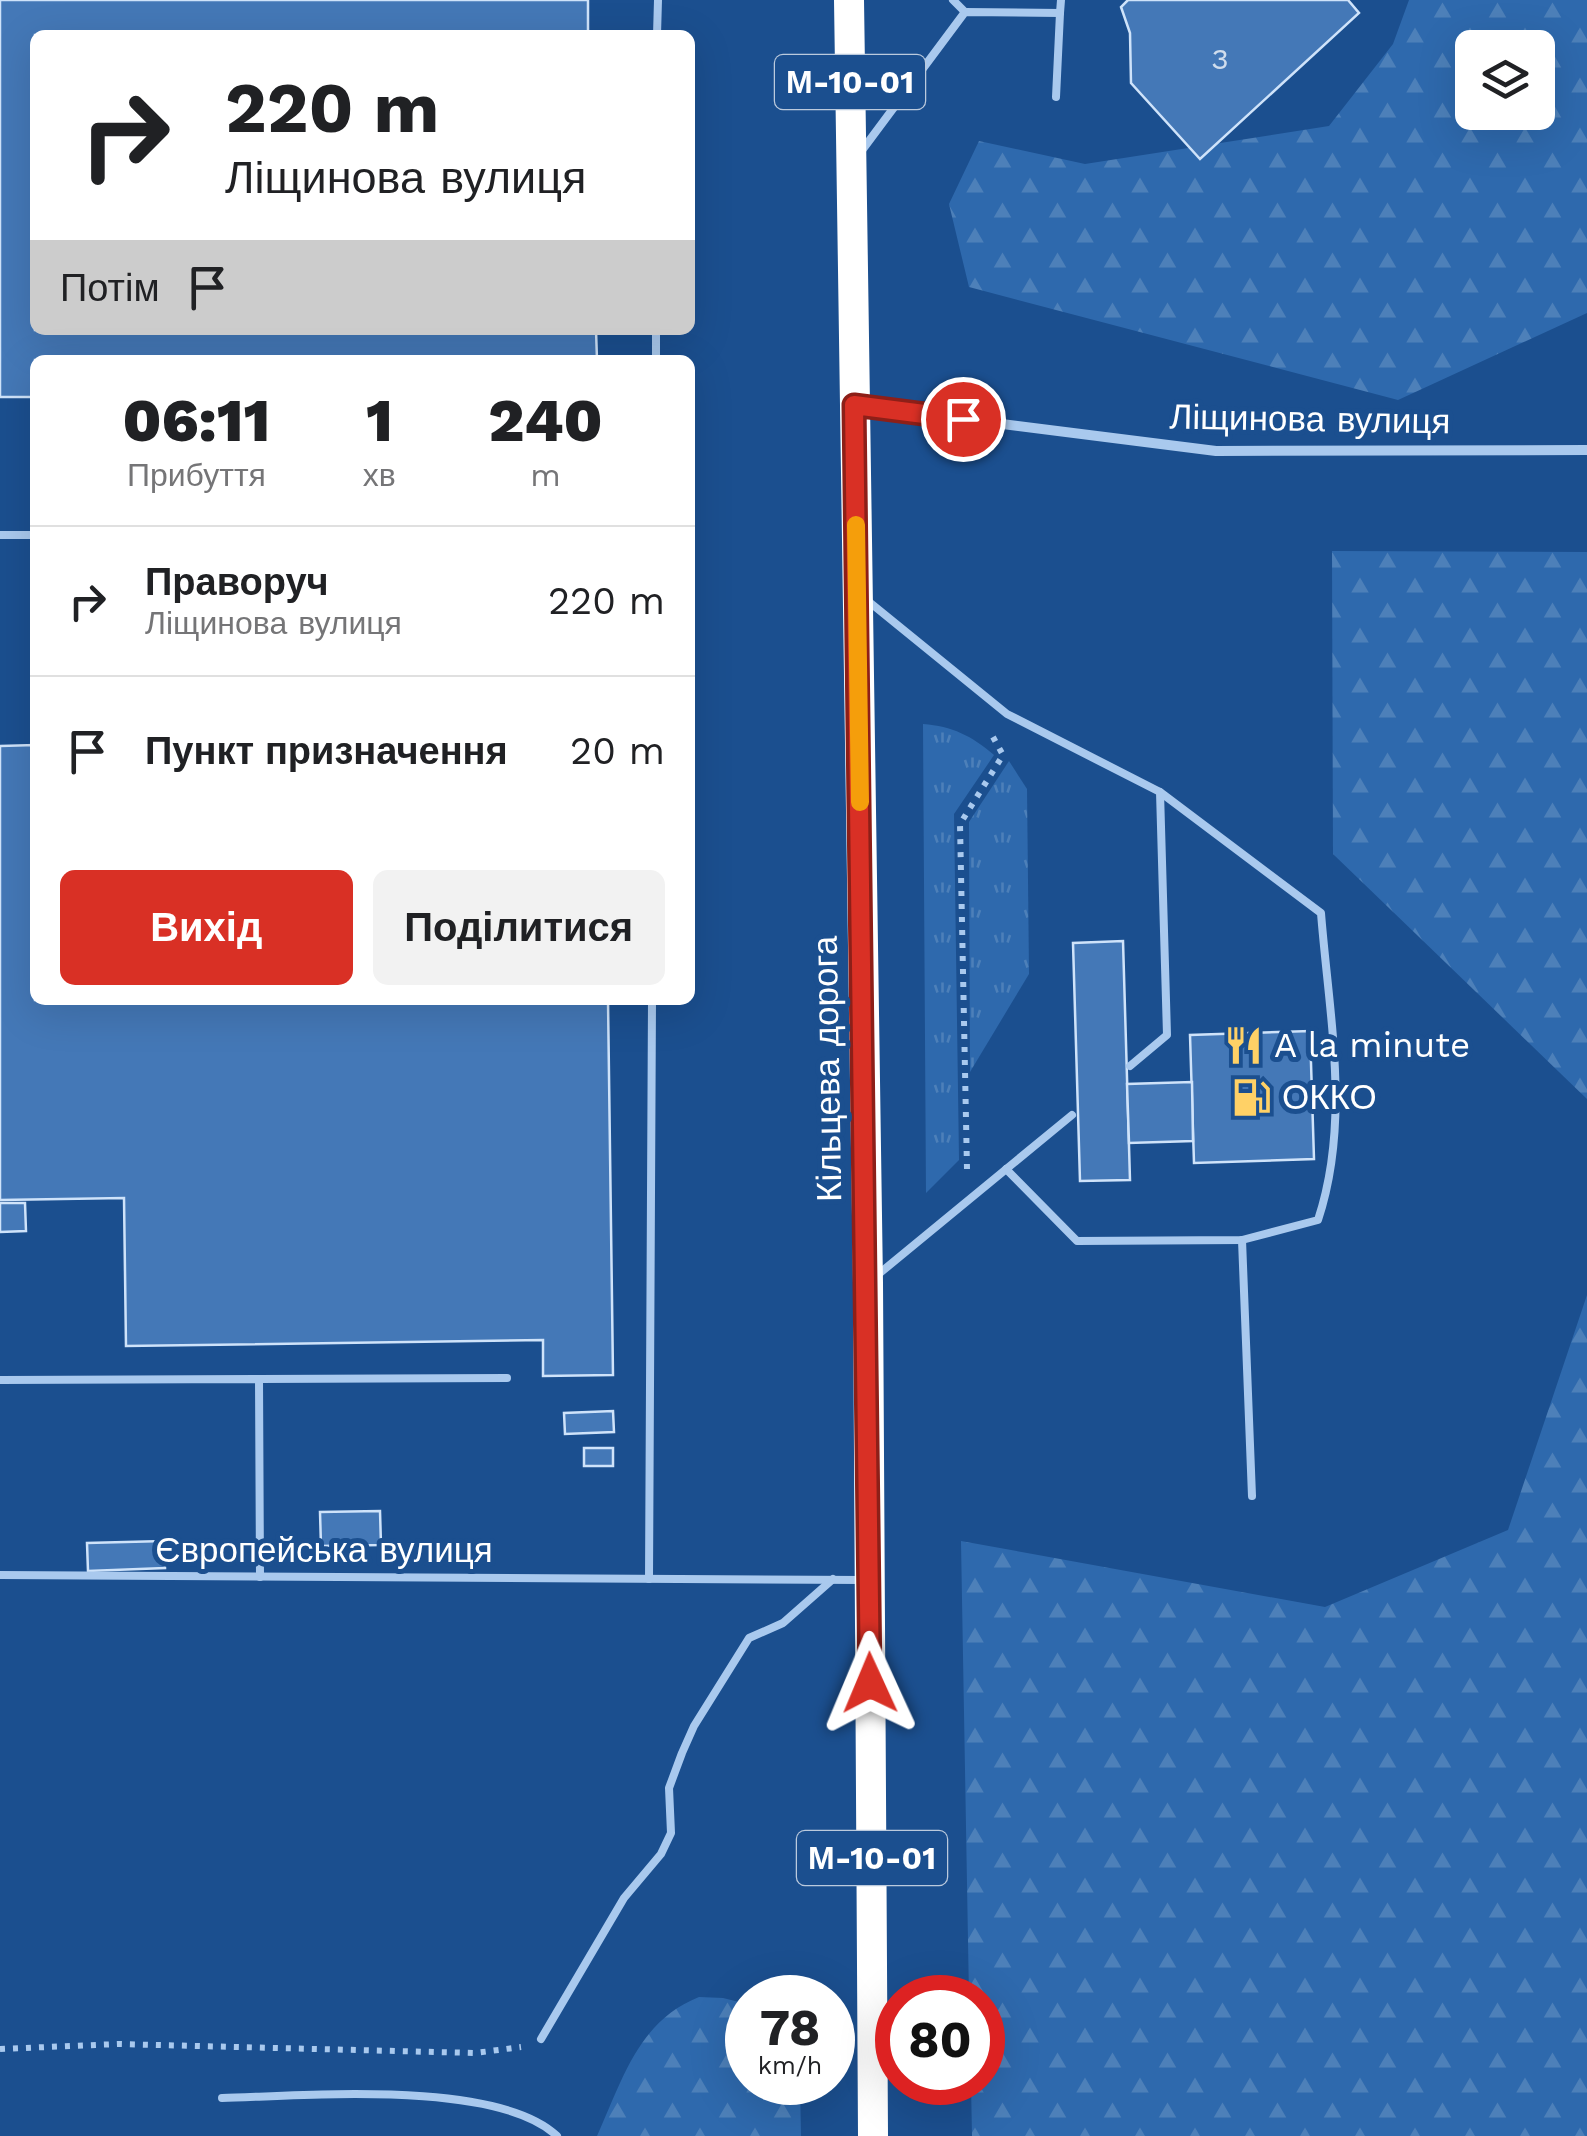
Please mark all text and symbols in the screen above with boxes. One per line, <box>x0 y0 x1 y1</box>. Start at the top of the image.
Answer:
map controls <box>1455 30 1555 130</box>
button: layers <box>1455 30 1555 130</box>
house number: 3 <box>1211 41 1229 76</box>
road number: М-10-01 <box>775 55 925 109</box>
text: 220 m <box>225 67 439 149</box>
icon: right <box>60 70 190 200</box>
text: Ліщинова вулиця <box>225 151 586 204</box>
icon: arrive <box>180 260 235 315</box>
text: Потім <box>60 266 160 310</box>
pin <box>921 377 1006 462</box>
text: 06:11 <box>122 385 270 456</box>
text: 1 <box>366 385 393 456</box>
text: 240 <box>488 385 603 456</box>
icon: arrive <box>936 392 991 447</box>
street label: Ліщинова вулиця <box>1169 396 1451 442</box>
text: Прибуття <box>127 456 266 494</box>
text: хв <box>363 456 396 494</box>
text: m <box>530 456 561 494</box>
text: Праворуч <box>145 560 329 604</box>
icon: right <box>60 574 115 629</box>
text: 220 m <box>548 579 665 623</box>
text: Ліщинова вулиця <box>145 604 402 642</box>
icon: arrive <box>60 724 115 779</box>
text: Пункт призначення <box>145 729 508 773</box>
text: 20 m <box>570 729 665 773</box>
button: Вихід <box>60 870 353 985</box>
button: Поділитися <box>373 870 665 985</box>
street label: Кільцева дорога <box>804 935 850 1202</box>
restaurant icon: A la minute <box>1223 1024 1265 1066</box>
place label: A la minute <box>1274 1024 1470 1066</box>
fuel station icon: ОККО <box>1231 1076 1273 1118</box>
place label: ОККО <box>1282 1076 1377 1118</box>
street label: Європейська вулиця <box>155 1529 493 1571</box>
position arrow <box>818 1631 922 1735</box>
road number: М-10-01 <box>797 1831 947 1885</box>
speed limit sign: 80 <box>875 1975 1005 2105</box>
text: 78 <box>760 1998 820 2057</box>
text: km/h <box>758 2051 822 2080</box>

